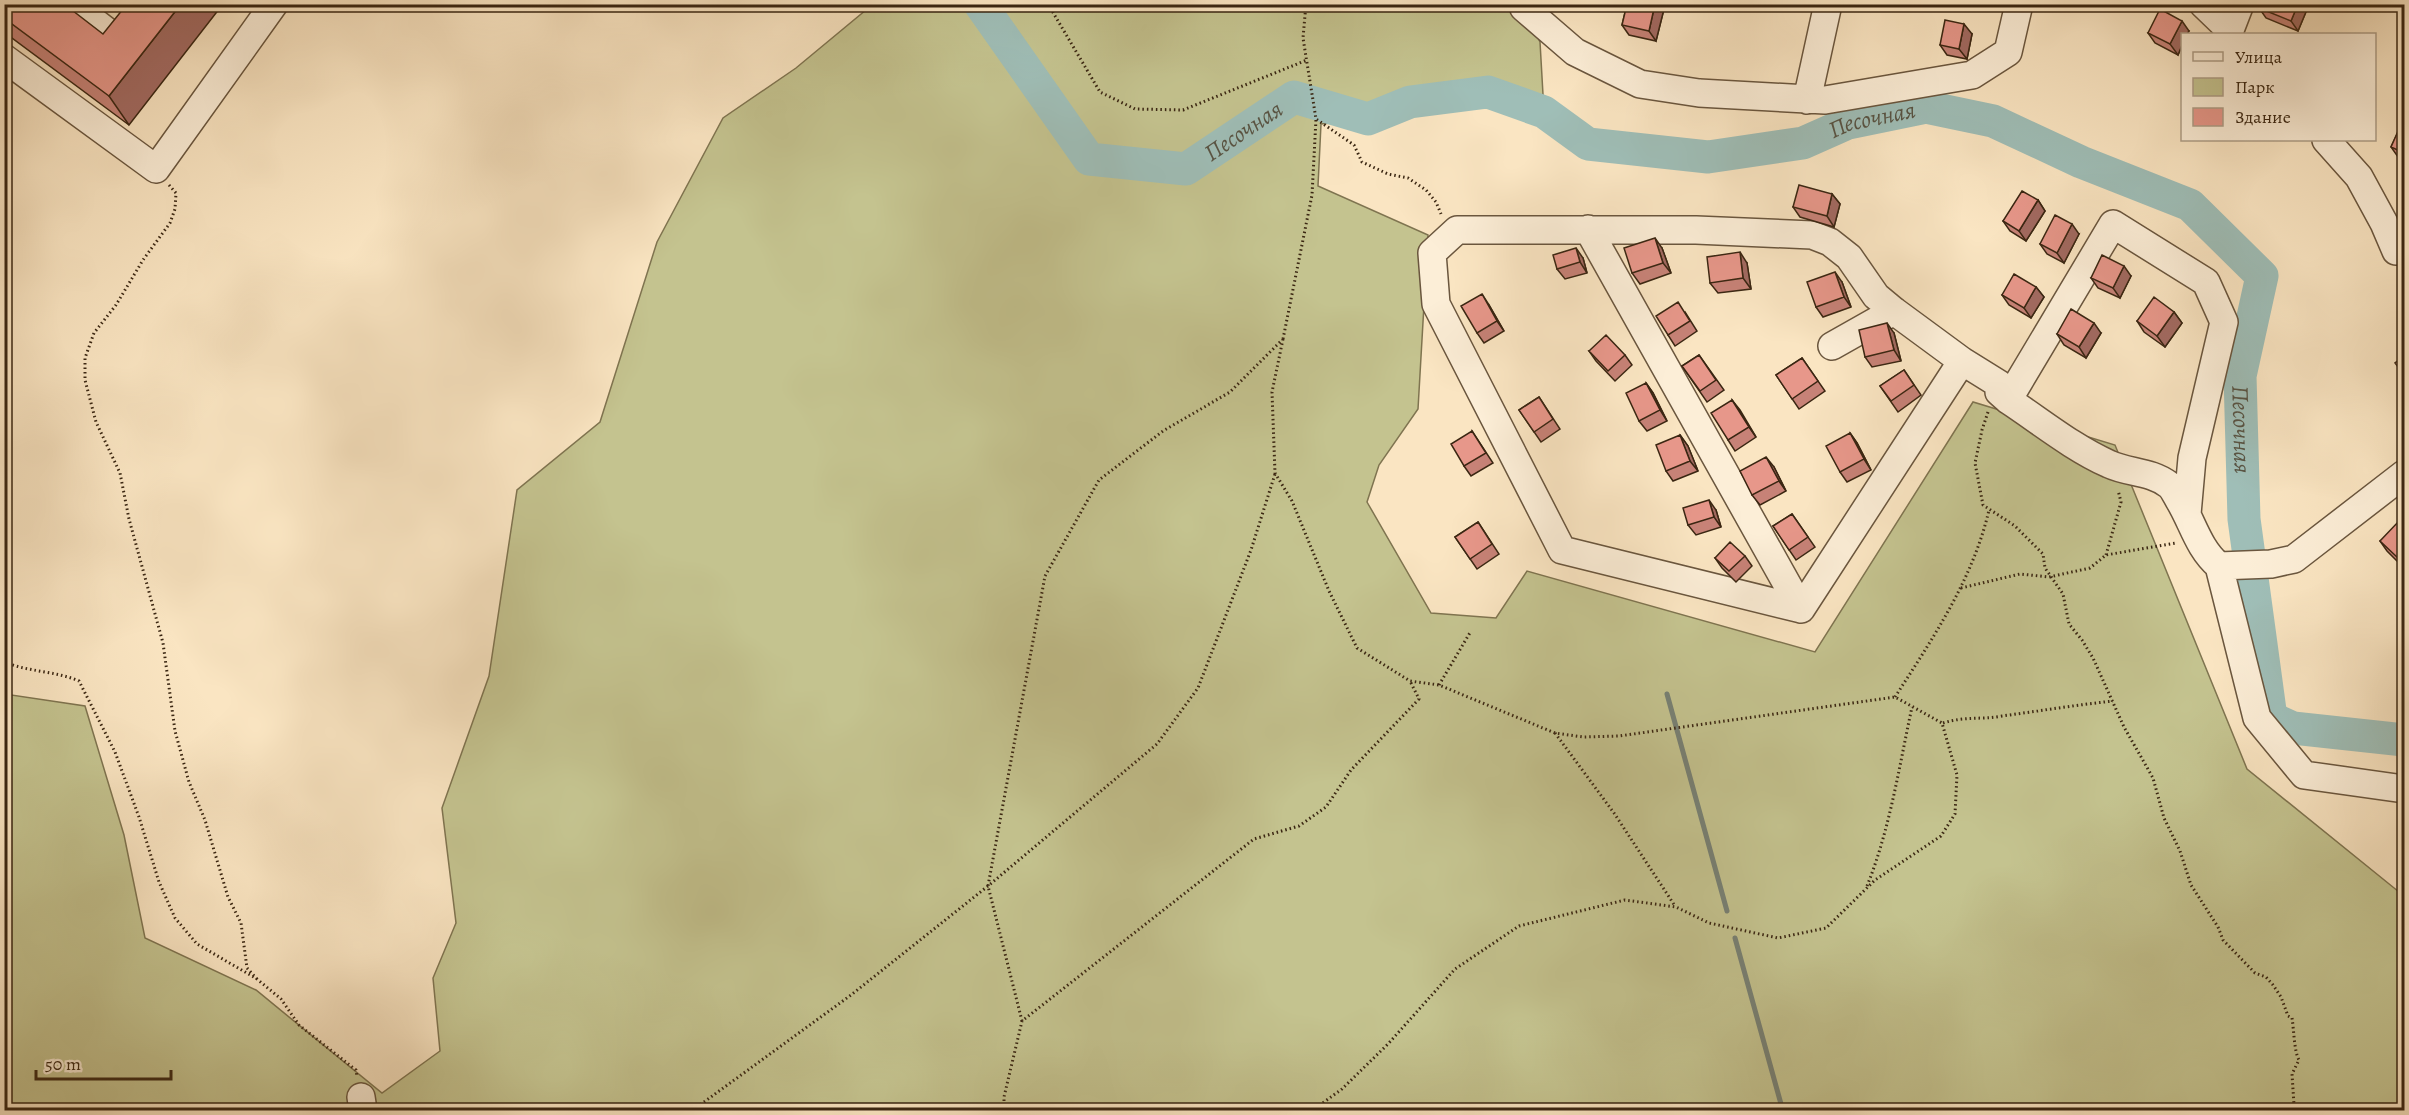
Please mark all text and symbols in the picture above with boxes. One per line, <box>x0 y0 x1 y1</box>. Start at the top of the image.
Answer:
legend <box>2181 33 2376 141</box>
text: Улица <box>2235 45 2283 69</box>
text: Парк <box>2235 75 2275 99</box>
water label: Песочная <box>1198 93 1289 169</box>
water label: Песочная <box>1823 94 1918 146</box>
text: Здание <box>2235 105 2291 129</box>
water label: Песочная <box>2224 385 2259 474</box>
scale bar <box>36 1043 171 1081</box>
text: 50 m <box>45 1052 81 1076</box>

